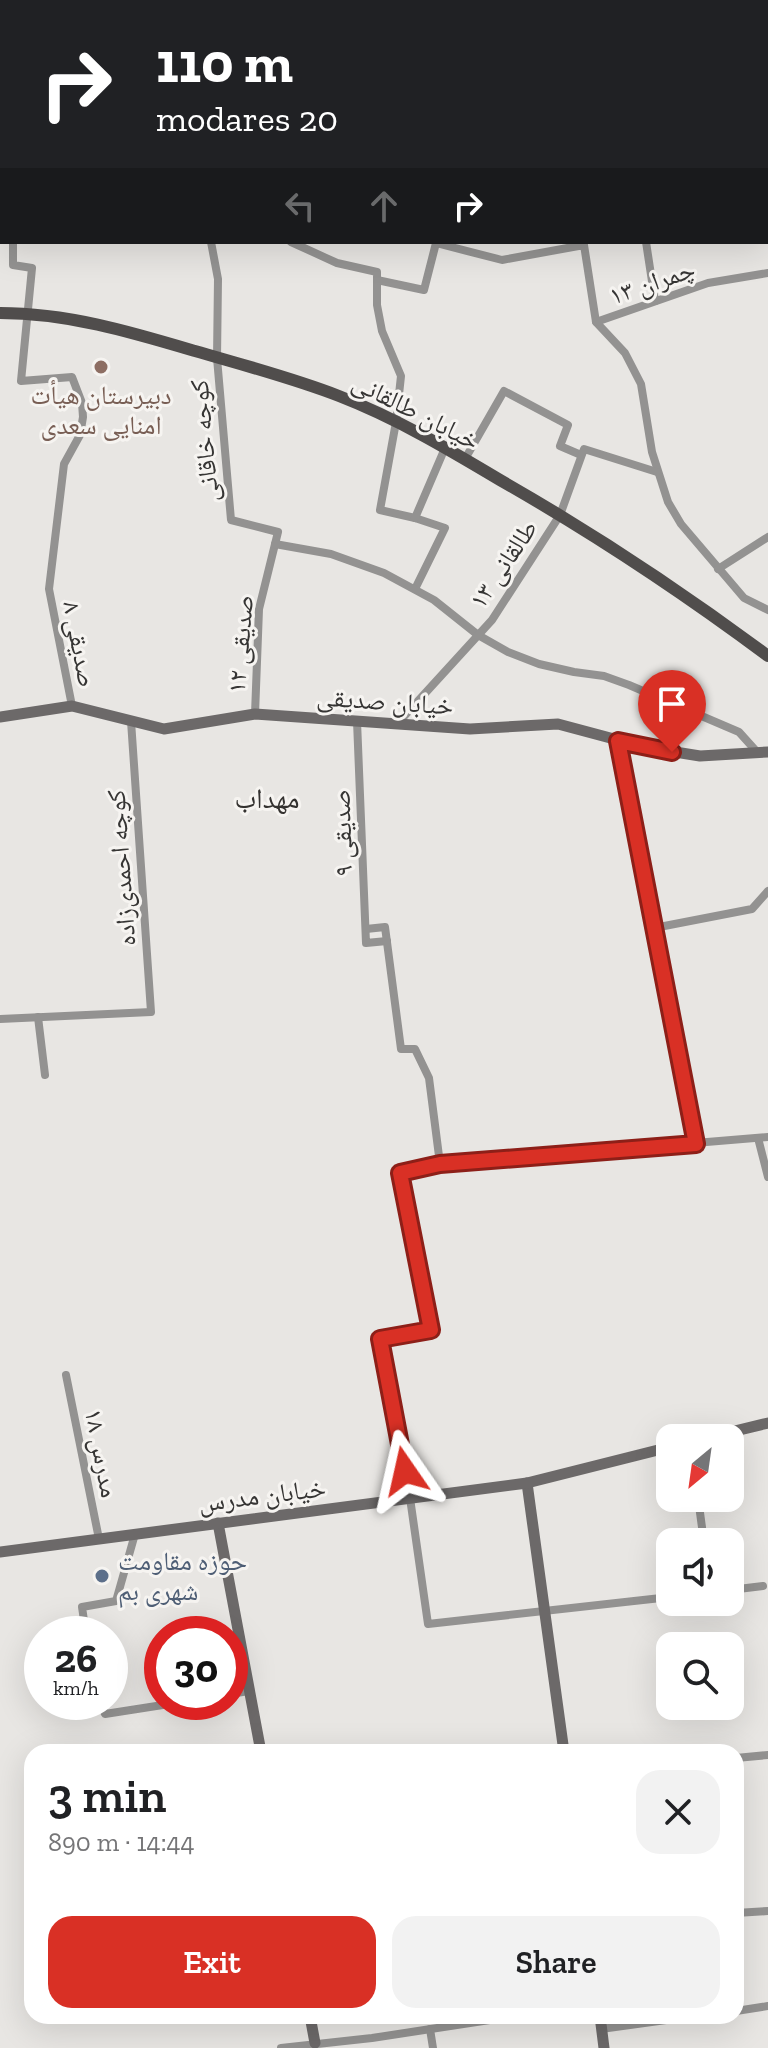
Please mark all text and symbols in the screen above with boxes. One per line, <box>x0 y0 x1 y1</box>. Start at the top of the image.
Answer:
text: 110 m <box>156 29 293 96</box>
icon: right <box>24 32 128 136</box>
text: modares 20 <box>156 97 338 140</box>
icon: left <box>278 184 322 228</box>
icon: ahead <box>362 184 406 228</box>
icon: right <box>446 184 490 228</box>
street label: چمران ۱۳ <box>605 252 699 312</box>
marker: دبیرستان هیأت امنایی سعدی <box>92 358 110 376</box>
street label: خیابان طالقانی <box>347 365 485 457</box>
street label: کوچه خاقانی <box>183 378 225 504</box>
place label: دبیرستان هیأت امنایی سعدی <box>30 379 172 441</box>
street label: طالقانی ۱۳ <box>462 514 544 614</box>
street label: صدیقی ۱۲ <box>220 593 260 695</box>
street label: صدیقی ۸ <box>56 598 104 690</box>
pin <box>638 670 706 752</box>
street label: خیابان صدیقی <box>316 680 454 722</box>
icon: arrive <box>650 682 694 726</box>
district label: مهداب <box>235 782 300 815</box>
street label: کوچه احمدی‌زاده <box>100 789 142 947</box>
street label: صدیقی ۹ <box>324 789 360 877</box>
street label: مدرس ۱۸ <box>78 1406 126 1500</box>
north arrow <box>656 1424 744 1512</box>
map controls <box>656 1424 744 1720</box>
position arrow <box>363 1429 447 1513</box>
street label: خیابان مدرس <box>197 1471 327 1519</box>
button: sound <box>656 1528 744 1616</box>
place label: حوزه مقاومت شهری بم <box>118 1545 247 1608</box>
marker: حوزه مقاومت شهری بم <box>93 1567 111 1585</box>
speed limit sign: 30 <box>144 1616 248 1720</box>
button: search <box>656 1632 744 1720</box>
text: 26 <box>55 1634 97 1682</box>
text: km/h <box>53 1676 99 1700</box>
text: 3 min <box>48 1767 166 1824</box>
button: close <box>636 1770 720 1854</box>
text: 890 m · 14:44 <box>48 1826 194 1858</box>
button: Exit <box>48 1916 376 2008</box>
button: Share <box>392 1916 720 2008</box>

